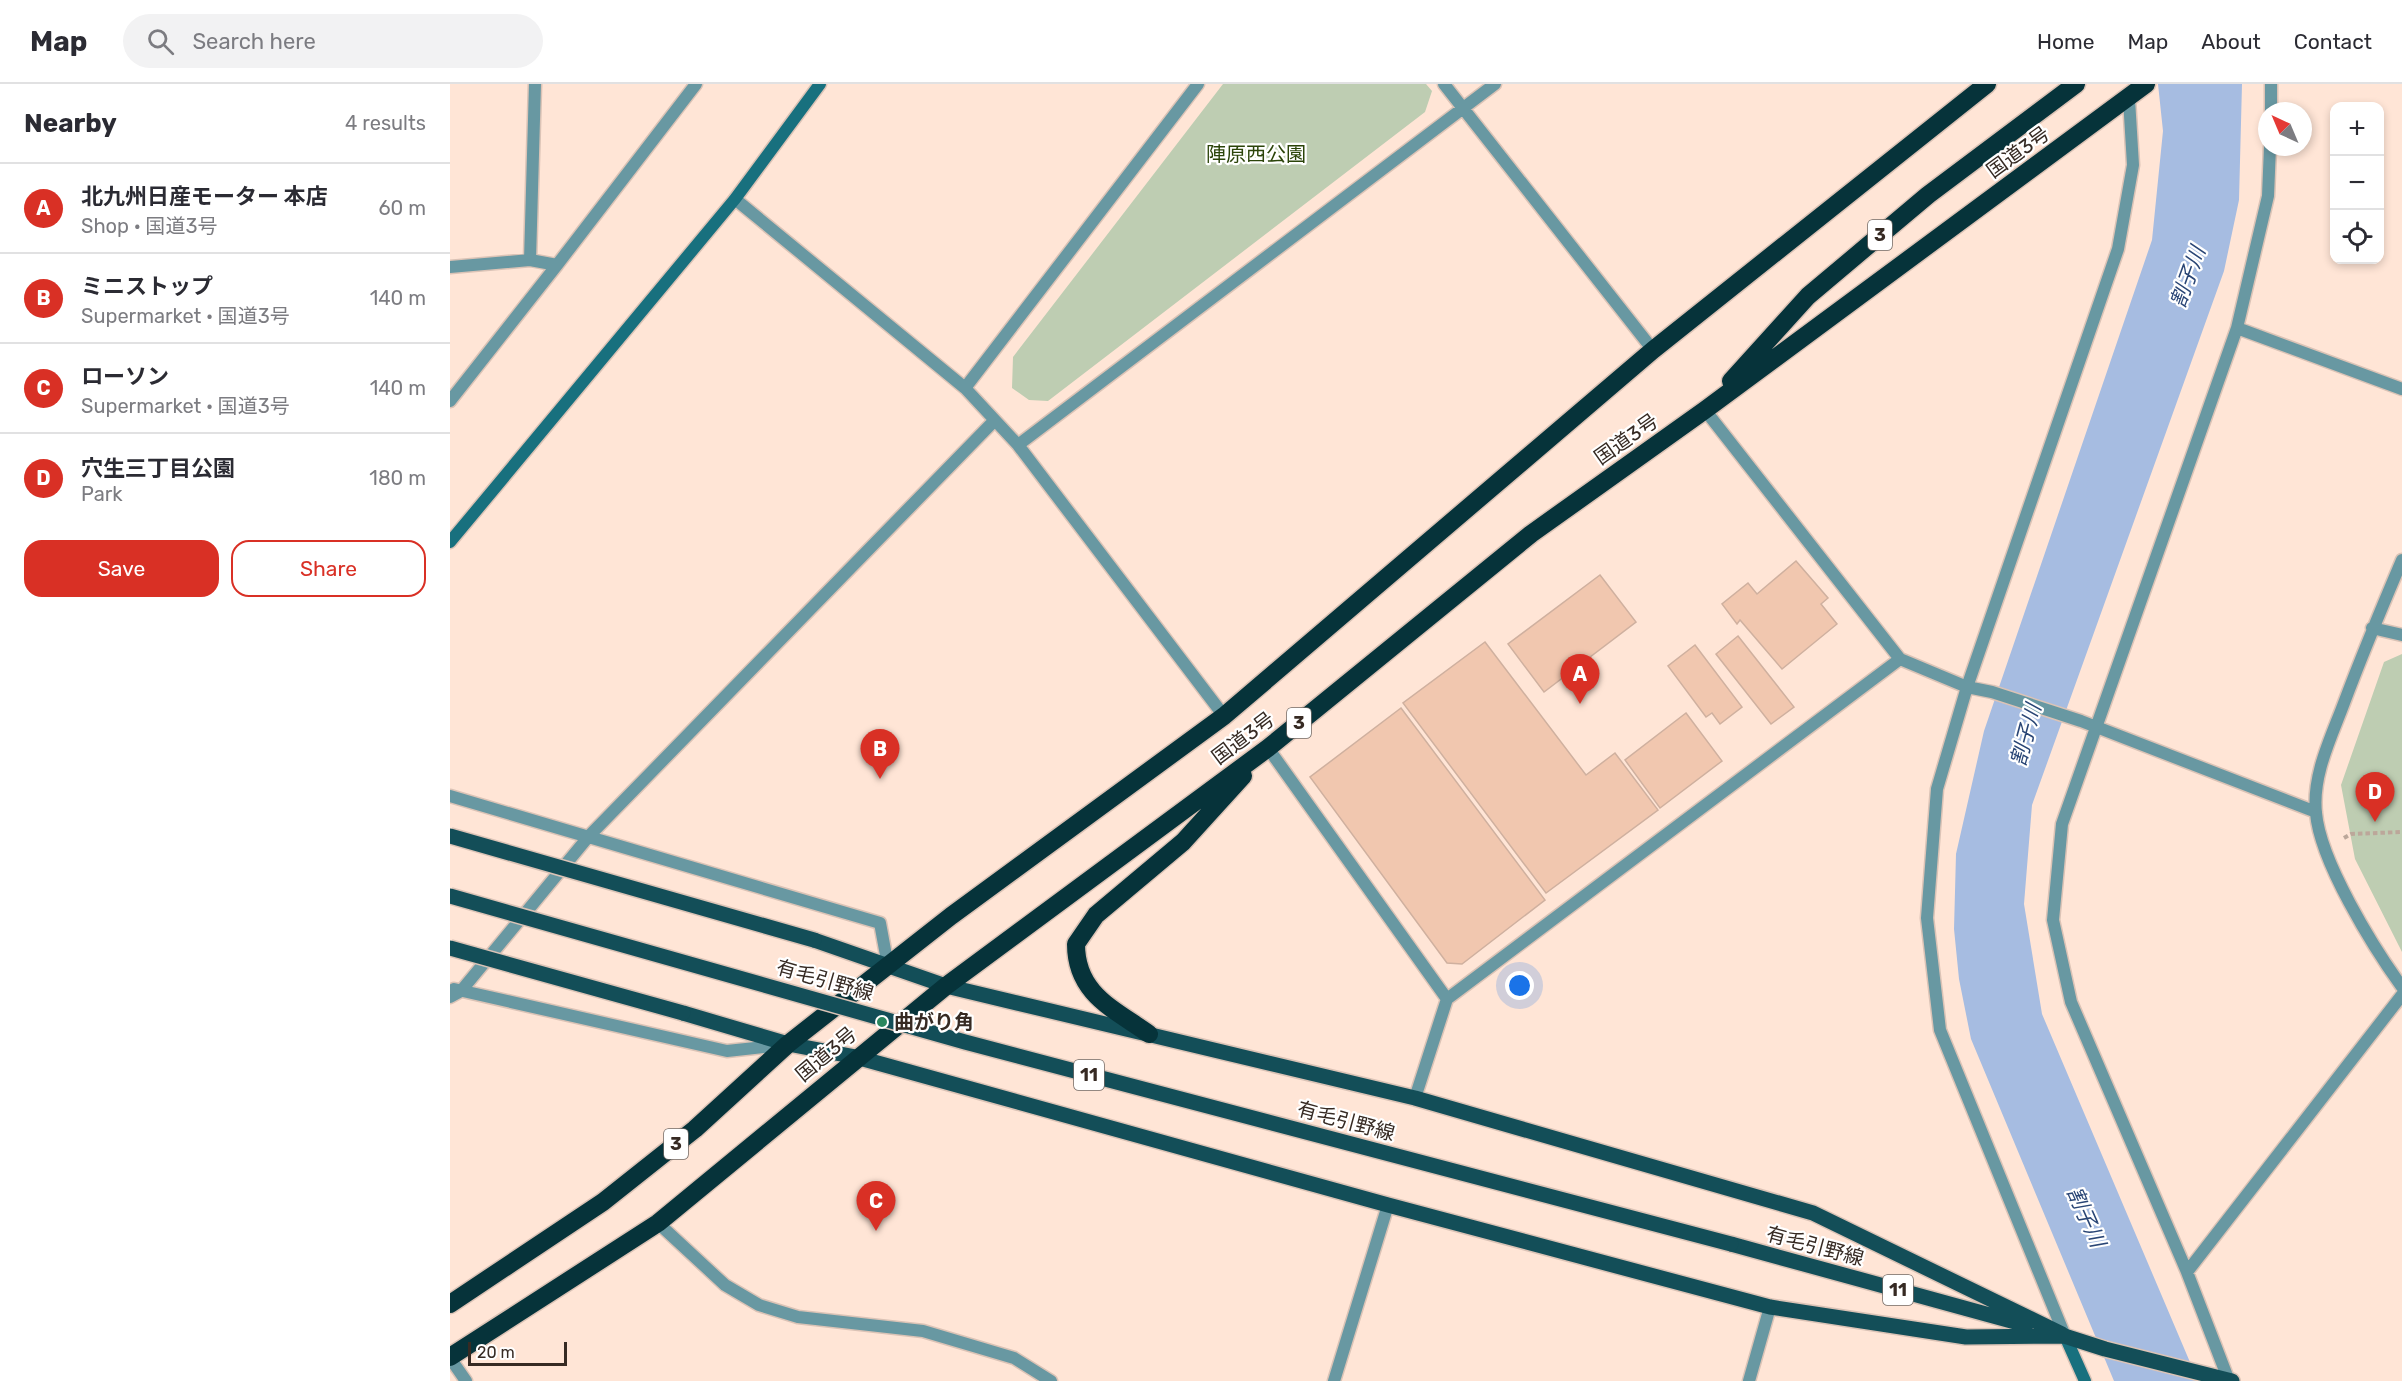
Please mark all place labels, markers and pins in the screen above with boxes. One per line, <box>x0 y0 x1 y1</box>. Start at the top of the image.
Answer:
pin: A <box>1560 654 1600 704</box>
pin: B <box>860 730 900 779</box>
pin: D <box>2356 772 2394 822</box>
place label: 曲がり角 <box>894 1010 974 1034</box>
marker: 曲がり角 <box>875 1015 889 1029</box>
pin: C <box>856 1182 896 1231</box>

